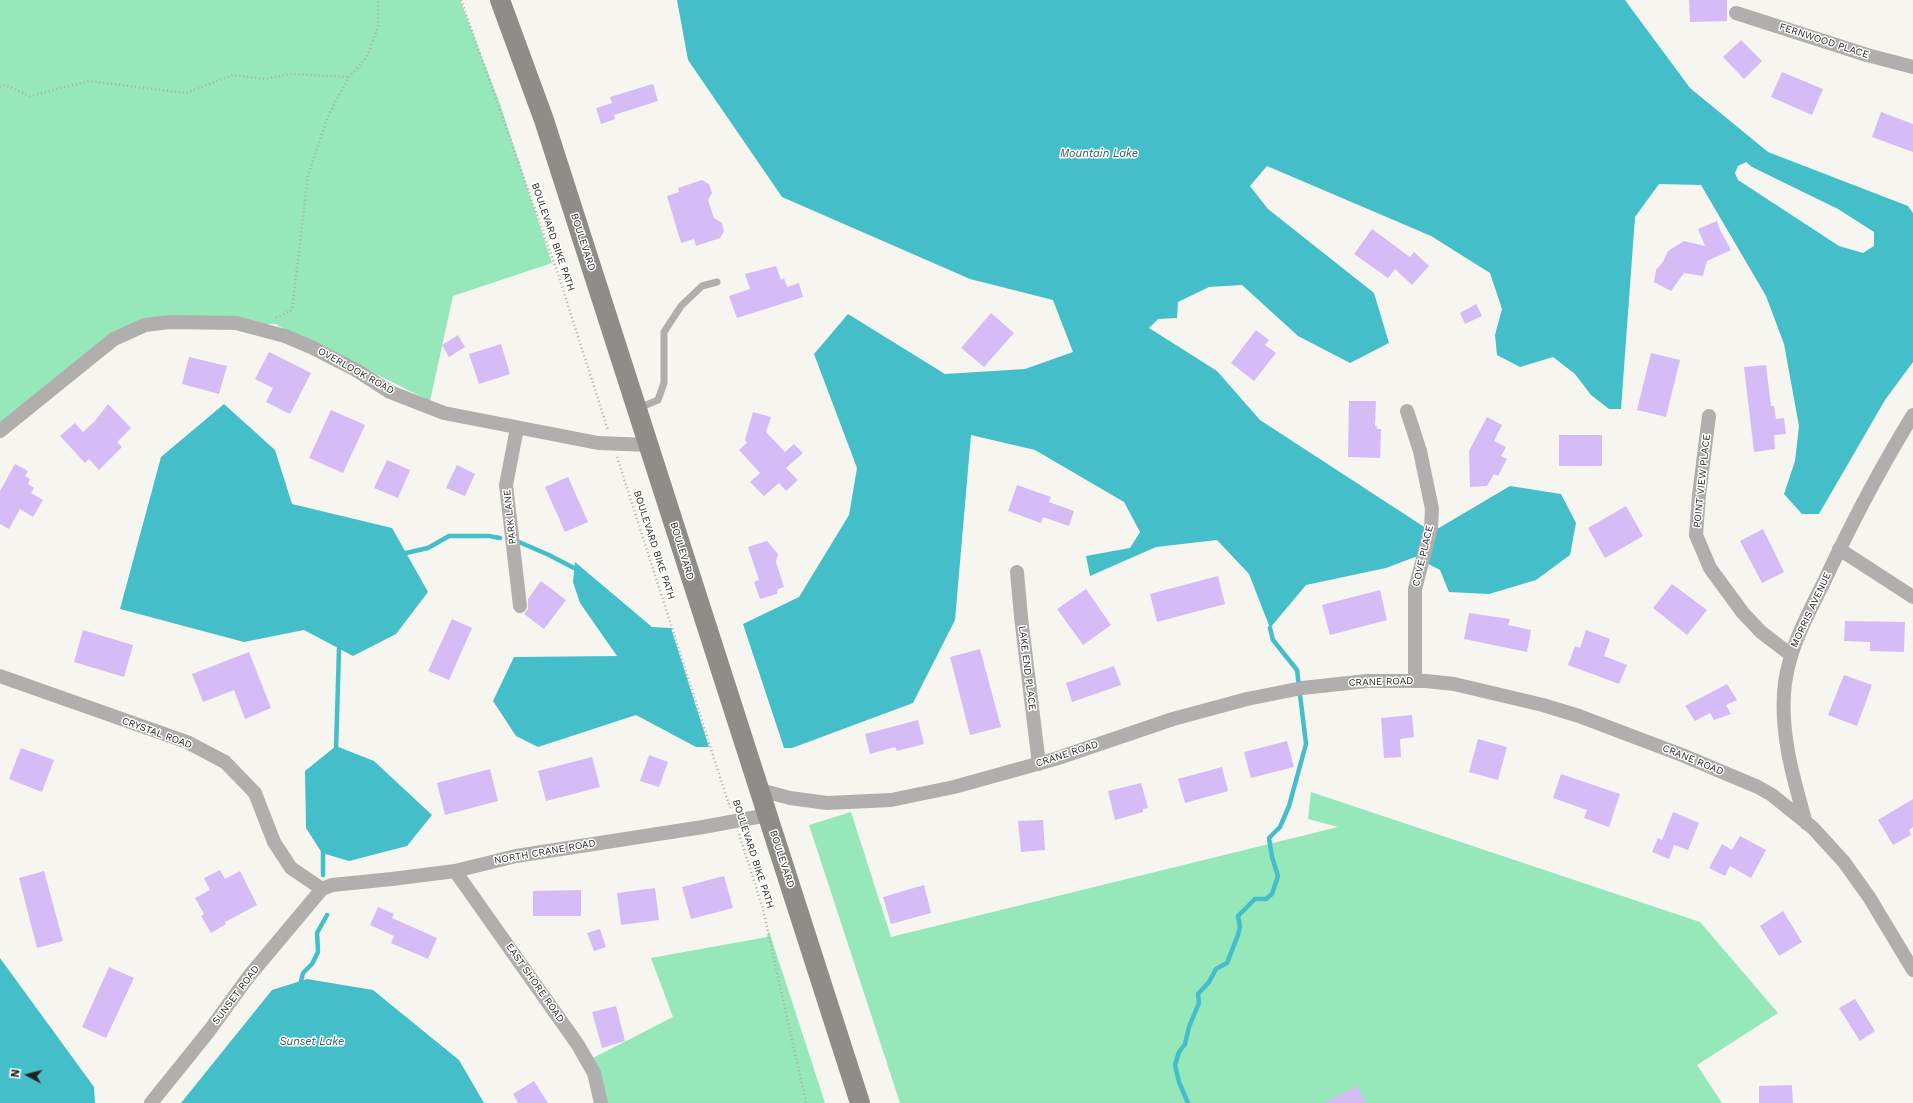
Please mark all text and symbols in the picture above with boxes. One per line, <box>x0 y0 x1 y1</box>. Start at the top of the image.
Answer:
street label: FERNWOOD PLACE <box>1778 21 1870 61</box>
water label: Mountain Lake <box>1060 147 1138 161</box>
street label: BOULEVARD BIKE PATH <box>529 181 577 293</box>
street label: BOULEVARD <box>568 212 598 272</box>
street label: OVERLOOK ROAD <box>316 345 396 397</box>
street label: POINT VIEW PLACE <box>1691 434 1713 528</box>
street label: PARK LANE <box>501 489 519 545</box>
street label: BOULEVARD BIKE PATH <box>631 489 677 601</box>
street label: BOULEVARD <box>668 521 696 581</box>
street label: COVE PLACE <box>1410 524 1436 588</box>
street label: MORRIS AVENUE <box>1788 570 1834 650</box>
street label: LAKE END PLACE <box>1016 625 1038 711</box>
street label: CRANE ROAD <box>1348 675 1414 689</box>
street label: CRYSTAL ROAD <box>120 715 194 751</box>
street label: CRANE ROAD <box>1034 738 1100 770</box>
street label: CRANE ROAD <box>1661 742 1725 778</box>
street label: BOULEVARD BIKE PATH <box>730 798 776 910</box>
street label: BOULEVARD <box>767 829 797 889</box>
street label: NORTH CRANE ROAD <box>493 837 597 867</box>
street label: EAST SHORE ROAD <box>503 941 567 1025</box>
street label: SUNSET ROAD <box>210 963 262 1027</box>
water label: Sunset Lake <box>280 1035 344 1049</box>
north arrow <box>8 1055 48 1095</box>
text: N <box>9 1069 23 1078</box>

